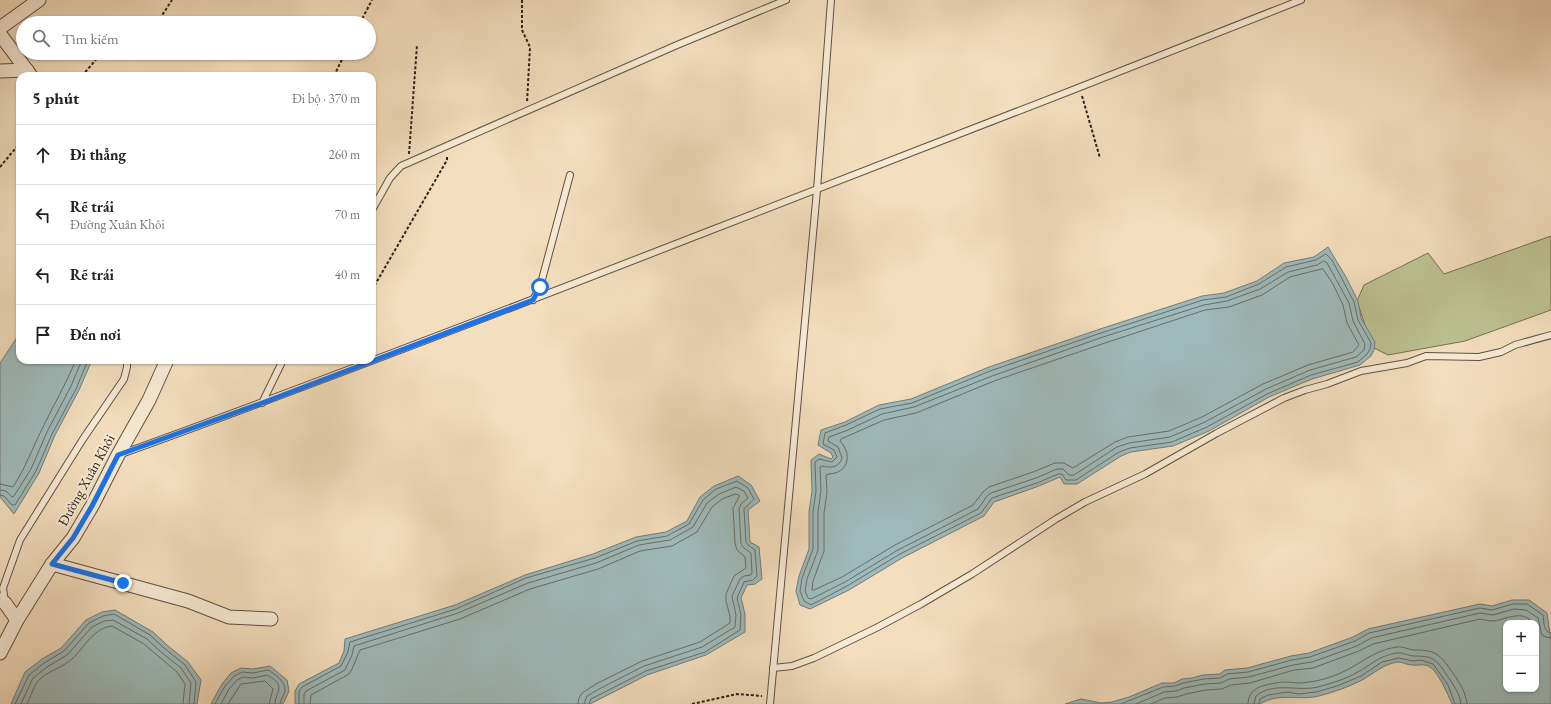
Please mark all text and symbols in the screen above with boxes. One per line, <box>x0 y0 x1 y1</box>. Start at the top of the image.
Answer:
search box <box>16 16 376 60</box>
icon: search <box>30 27 52 49</box>
text: Tìm kiếm <box>62 29 119 48</box>
text: 5 phút <box>32 87 79 109</box>
text: Đi bộ · 370 m <box>292 90 360 107</box>
icon: ahead <box>32 144 54 166</box>
text: Đi thẳng <box>70 145 126 164</box>
text: 260 m <box>329 146 360 163</box>
text: Rẽ trái <box>70 197 114 216</box>
icon: left <box>32 204 54 226</box>
text: 70 m <box>335 206 360 223</box>
text: Đường Xuân Khôi <box>70 216 165 233</box>
icon: left <box>32 264 54 286</box>
text: Rẽ trái <box>70 265 114 284</box>
text: 40 m <box>335 266 360 283</box>
route start <box>531 278 549 296</box>
icon: arrive <box>32 324 54 346</box>
text: Đến nơi <box>70 325 121 344</box>
street label: Đường Xuân Khôi <box>53 431 119 529</box>
route end <box>114 574 132 592</box>
map controls <box>1503 620 1539 692</box>
button: + <box>1503 620 1539 656</box>
button: − <box>1503 656 1539 692</box>

